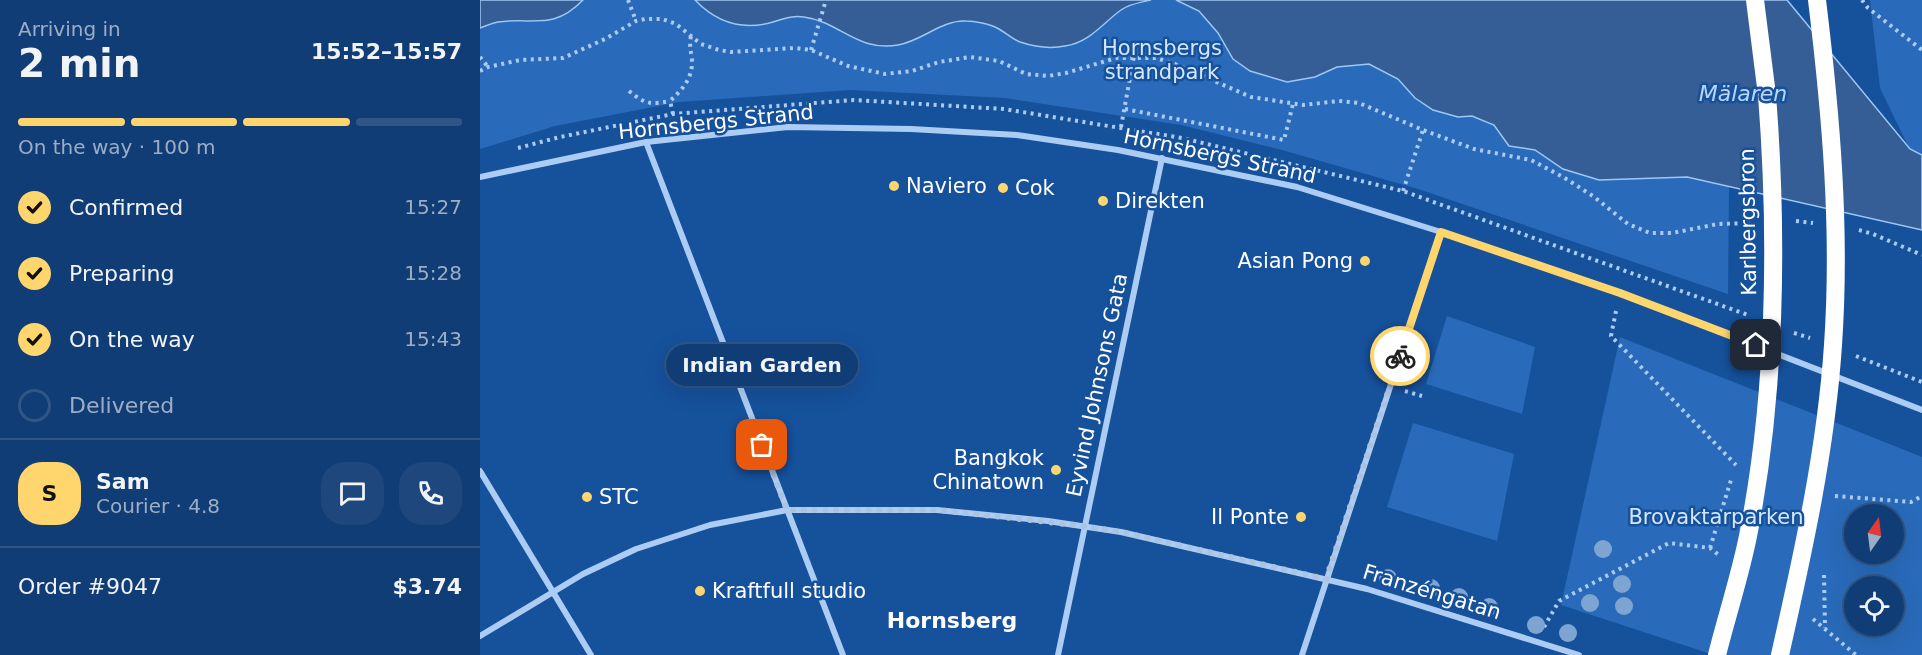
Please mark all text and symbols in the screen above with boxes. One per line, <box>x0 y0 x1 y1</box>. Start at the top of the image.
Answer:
text: Arriving in <box>18 17 121 41</box>
park label: Hornsbergs strandpark <box>1102 36 1222 84</box>
text: 15:52–15:57 <box>311 39 462 64</box>
text: 2 min <box>18 41 140 86</box>
water label: Mälaren <box>1699 81 1787 106</box>
street label: Hornsbergs Strand <box>617 100 815 144</box>
street label: Hornsbergs Strand <box>1121 124 1319 188</box>
text: On the way · 100 m <box>18 135 216 159</box>
street label: Karlbergsbron <box>1735 148 1761 296</box>
place label: Naviero <box>906 174 987 198</box>
place label: Cok <box>1015 176 1056 200</box>
marker: Naviero <box>887 179 901 193</box>
marker: Cok <box>996 181 1010 195</box>
place label: Direkten <box>1115 189 1205 213</box>
icon: check <box>18 191 51 224</box>
marker: Direkten <box>1096 194 1110 208</box>
text: Confirmed <box>69 195 183 220</box>
text: 15:27 <box>404 195 462 219</box>
place label: Asian Pong <box>1238 249 1353 273</box>
marker: Asian Pong <box>1358 254 1372 268</box>
icon: check <box>18 257 51 290</box>
text: Preparing <box>69 261 175 286</box>
text: 15:28 <box>404 261 462 285</box>
street label: Eyvind Johnsons Gata <box>1062 271 1132 499</box>
pin <box>1730 319 1781 370</box>
icon: check <box>18 323 51 356</box>
courier <box>1370 326 1430 386</box>
text: On the way <box>69 327 195 352</box>
text: 15:43 <box>404 327 462 351</box>
icon: home <box>1739 328 1772 361</box>
icon: bike <box>1384 340 1417 373</box>
callout: Indian Garden <box>666 343 858 385</box>
text: Indian Garden <box>682 353 842 377</box>
text: Delivered <box>69 393 174 418</box>
pin <box>736 419 787 470</box>
icon: bag <box>745 428 778 461</box>
place label: Bangkok Chinatown <box>932 446 1045 494</box>
button: chat <box>321 462 384 525</box>
button: phone <box>399 462 462 525</box>
marker: Bangkok Chinatown <box>1049 463 1063 477</box>
text: Sam <box>96 469 150 494</box>
text: S <box>42 481 57 506</box>
place label: STC <box>599 485 639 509</box>
marker: STC <box>580 490 594 504</box>
text: Courier · 4.8 <box>96 494 220 518</box>
north arrow <box>1844 504 1904 564</box>
map controls <box>1844 504 1904 636</box>
place label: Il Ponte <box>1211 505 1289 529</box>
park label: Brovaktarparken <box>1628 505 1804 529</box>
marker: Il Ponte <box>1294 510 1308 524</box>
street label: Franzéngatan <box>1360 560 1504 624</box>
text: Order #9047 <box>18 574 162 599</box>
text: $3.74 <box>392 574 462 599</box>
button: locate <box>1844 576 1904 636</box>
place label: Kraftfull studio <box>712 579 866 603</box>
marker: Kraftfull studio <box>693 584 707 598</box>
district label: Hornsberg <box>887 608 1017 633</box>

